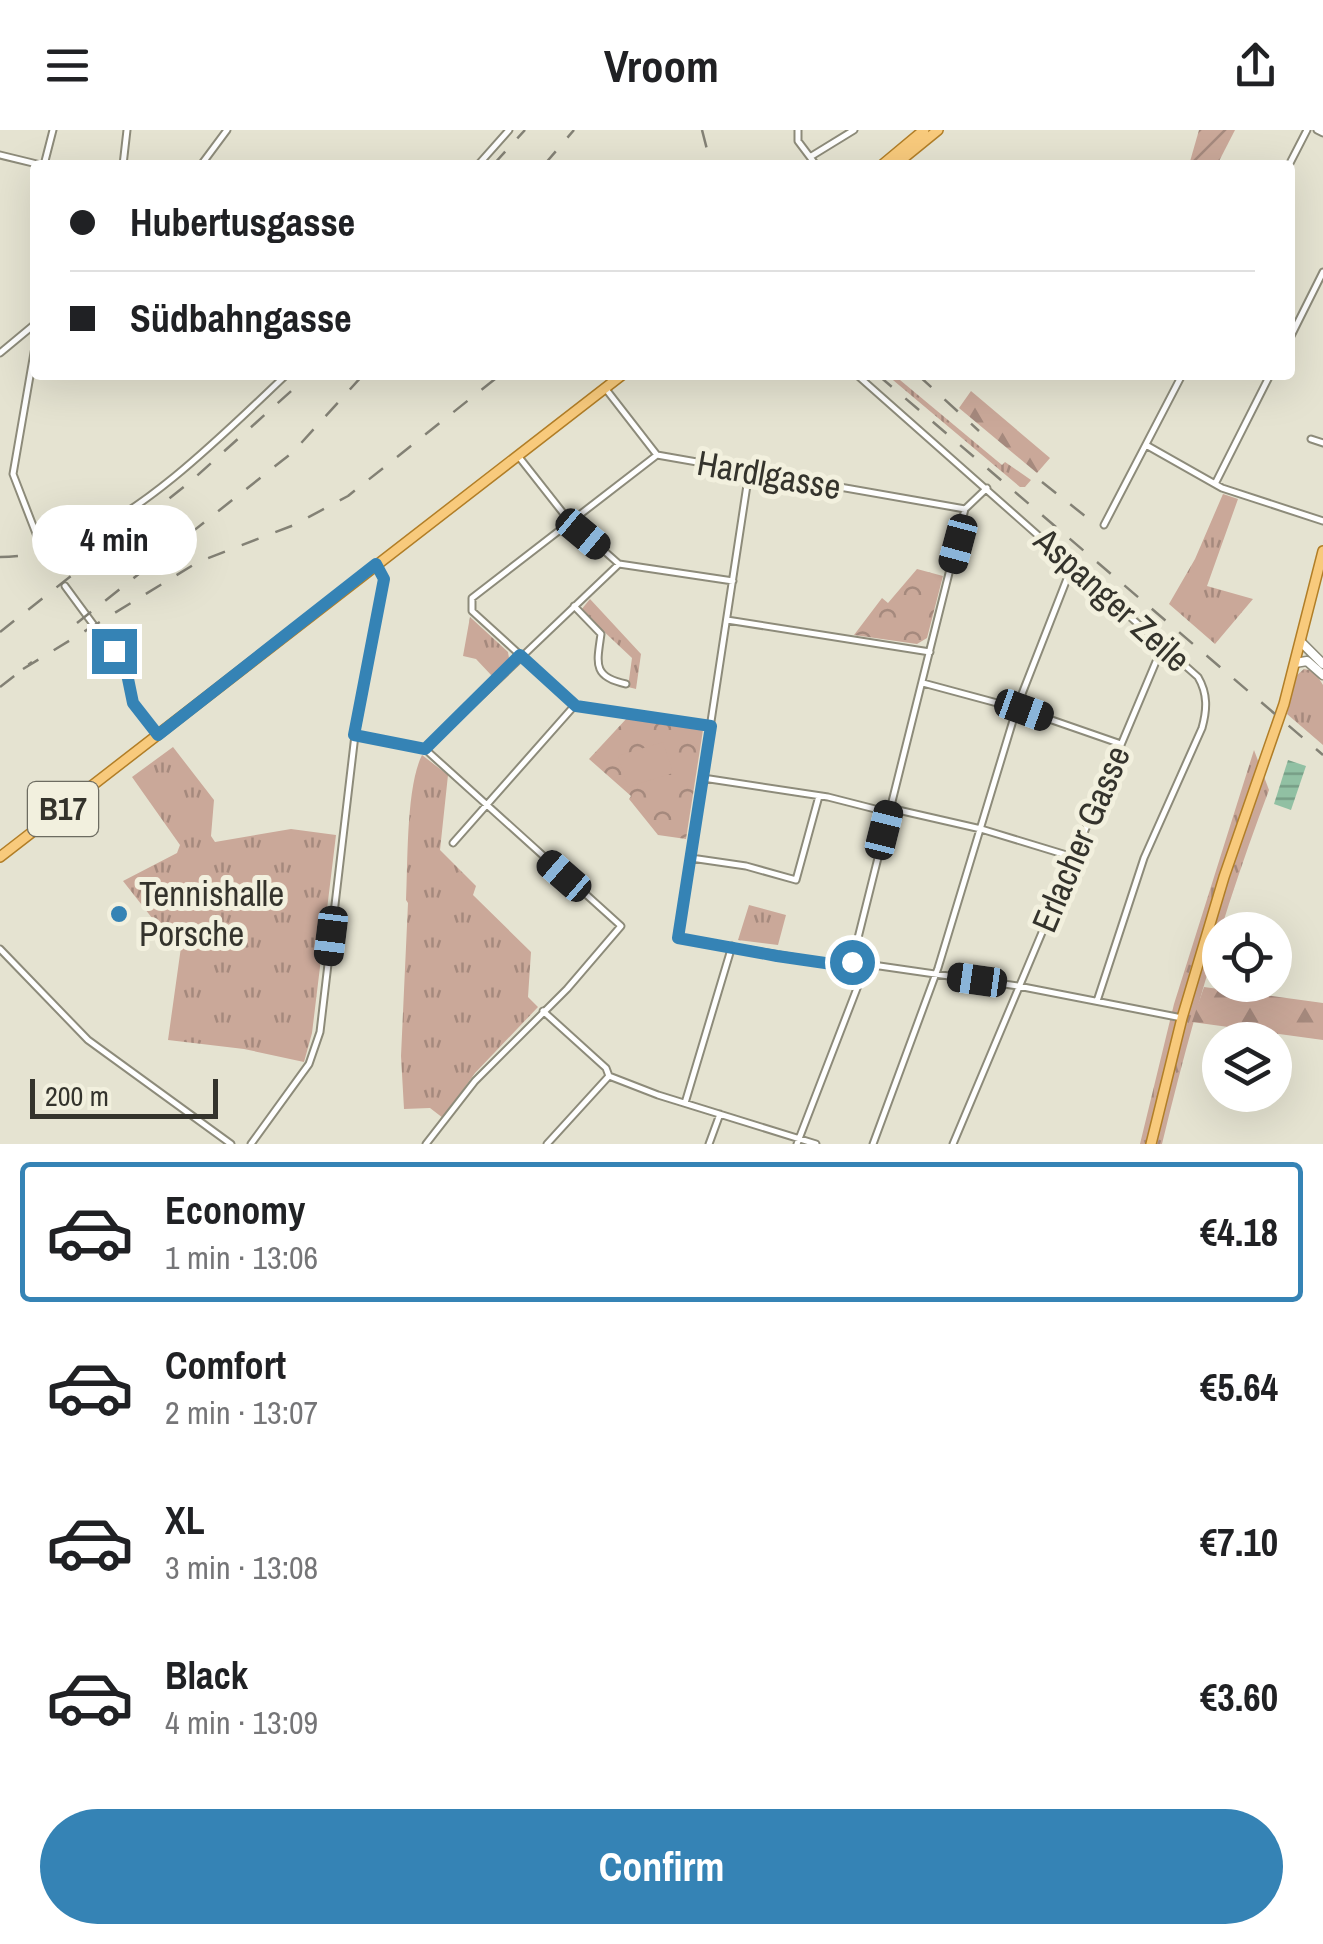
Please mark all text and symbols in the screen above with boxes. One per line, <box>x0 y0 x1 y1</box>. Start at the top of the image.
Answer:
text: Vroom <box>604 35 719 96</box>
icon: menu <box>40 38 95 93</box>
icon: share <box>1228 38 1283 93</box>
text: Hubertusgasse <box>130 197 355 248</box>
text: Südbahngasse <box>130 293 352 344</box>
street label: Hardlgasse <box>694 439 845 510</box>
car <box>550 503 616 565</box>
callout: 4 min <box>32 506 196 576</box>
car <box>936 511 980 577</box>
street label: Aspanger Zeile <box>1024 516 1200 682</box>
text: 4 min <box>80 518 149 561</box>
route end <box>92 629 137 674</box>
car <box>991 686 1057 734</box>
street label: Erlacher Gasse <box>1020 739 1141 939</box>
road number: B17 <box>28 782 98 836</box>
car <box>862 797 906 863</box>
car <box>532 845 596 907</box>
place label: Tennishalle Porsche <box>139 870 284 957</box>
marker: Tennishalle Porsche <box>108 903 130 925</box>
car <box>312 904 350 968</box>
map controls <box>1202 912 1292 1112</box>
button: locate <box>1202 912 1292 1002</box>
route start <box>830 940 875 985</box>
car <box>945 961 1009 999</box>
button: layers <box>1202 1022 1292 1112</box>
scale bar <box>30 1074 218 1118</box>
text: 200 m <box>45 1077 109 1115</box>
text: Economy <box>165 1185 305 1236</box>
icon: car <box>45 1187 135 1277</box>
text: €4.18 <box>1200 1207 1278 1258</box>
text: 1 min · 13:06 <box>165 1236 318 1279</box>
text: Comfort <box>165 1340 286 1391</box>
icon: car <box>45 1342 135 1432</box>
text: €5.64 <box>1200 1362 1278 1413</box>
text: 2 min · 13:07 <box>165 1391 318 1434</box>
text: XL <box>165 1495 205 1546</box>
icon: car <box>45 1497 135 1587</box>
text: €7.10 <box>1200 1517 1278 1568</box>
text: 3 min · 13:08 <box>165 1546 318 1589</box>
text: Black <box>165 1650 248 1701</box>
icon: car <box>45 1652 135 1742</box>
text: €3.60 <box>1200 1672 1278 1723</box>
text: 4 min · 13:09 <box>165 1701 318 1744</box>
button: Confirm <box>40 1809 1283 1924</box>

